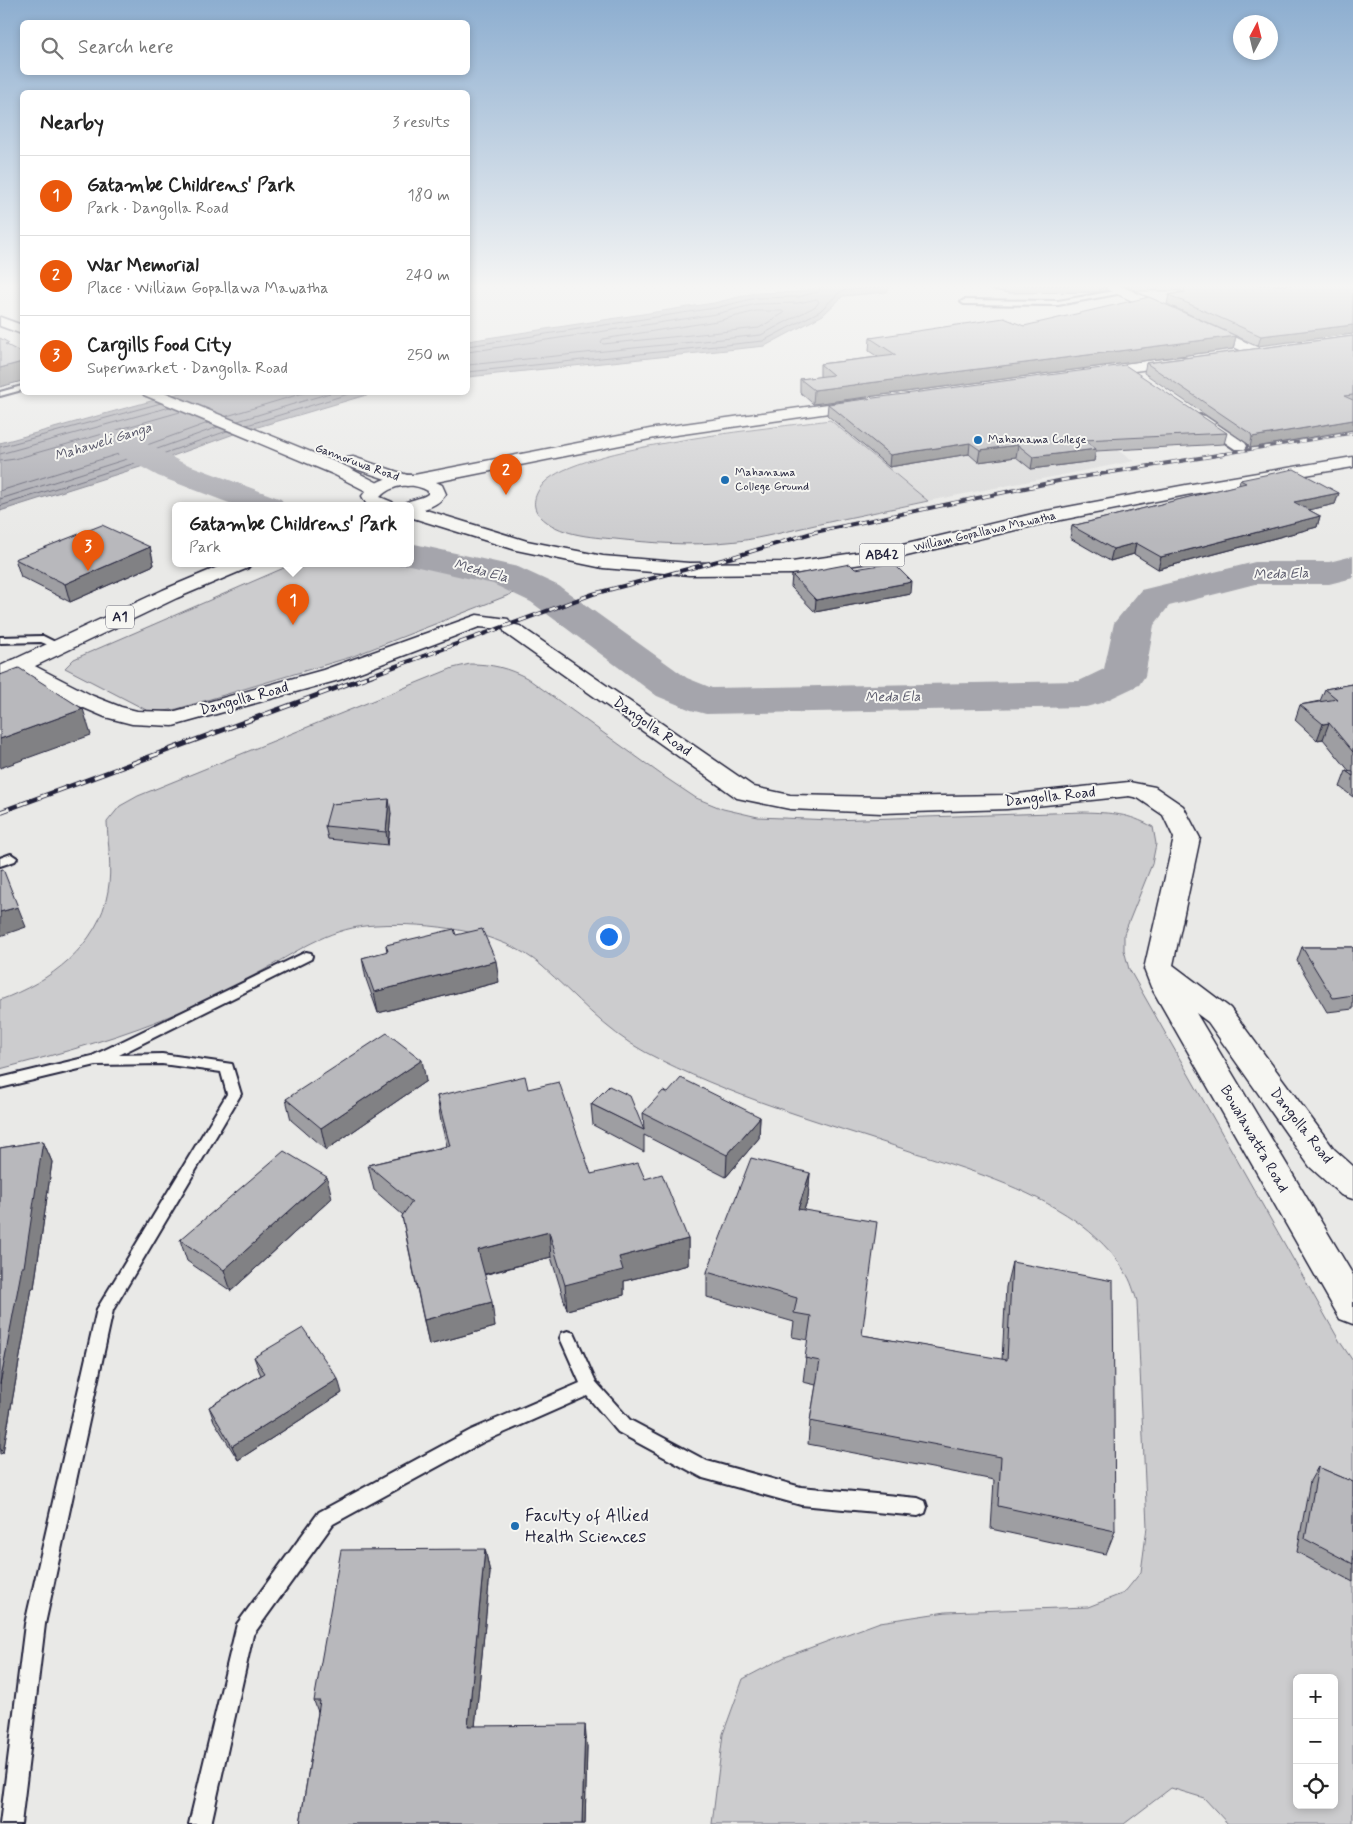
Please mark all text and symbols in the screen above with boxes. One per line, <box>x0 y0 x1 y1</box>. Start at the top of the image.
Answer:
north arrow <box>1233 15 1278 60</box>
search box <box>20 20 470 75</box>
icon: search <box>38 34 66 62</box>
text: Search here <box>78 35 174 60</box>
text: Nearby <box>40 109 104 137</box>
text: 3 results <box>392 112 450 133</box>
text: Gatambe Childrens' Park <box>87 173 295 198</box>
text: 1 <box>52 185 60 206</box>
text: 180 m <box>407 185 450 206</box>
text: Park · Dangolla Road <box>87 198 228 219</box>
text: War Memorial <box>87 253 199 278</box>
text: 2 <box>52 265 60 286</box>
text: 240 m <box>406 265 450 286</box>
text: Place · William Gopallawa Mawatha <box>87 278 328 299</box>
text: Cargills Food City <box>87 333 232 358</box>
text: 3 <box>52 345 60 366</box>
text: 250 m <box>407 345 450 366</box>
text: Supermarket · Dangolla Road <box>87 358 288 379</box>
water label: Mahaweli Ganga <box>52 419 154 467</box>
place label: Mahanama College <box>988 432 1087 449</box>
marker: Mahanama College <box>972 434 984 446</box>
street label: Gannoruwa Road <box>313 440 401 486</box>
pin: 2 <box>490 454 522 495</box>
place label: Mahanama College Ground <box>735 465 809 495</box>
marker: Mahanama College Ground <box>719 474 731 486</box>
popup <box>172 502 414 567</box>
street label: William Gopallawa Mawatha <box>912 508 1058 556</box>
text: Gatambe Childrens' Park <box>189 512 397 537</box>
pin: 3 <box>72 530 104 571</box>
text: Park <box>189 537 221 558</box>
road number: AB42 <box>860 544 904 566</box>
water label: Meda Ela <box>452 555 510 587</box>
water label: Meda Ela <box>1253 564 1309 584</box>
pin: 1 <box>277 584 309 625</box>
road number: A1 <box>106 606 134 628</box>
street label: Dangolla Road <box>197 677 291 721</box>
water label: Meda Ela <box>865 688 921 706</box>
street label: Dangolla Road <box>608 693 695 762</box>
street label: Dangolla Road <box>1004 782 1097 813</box>
your location <box>596 924 622 950</box>
street label: Bowalawatta Road <box>1215 1082 1293 1196</box>
street label: Dangolla Road <box>1264 1084 1337 1169</box>
place label: Faculty of Allied Health Sciences <box>525 1504 649 1549</box>
marker: Faculty of Allied Health Sciences <box>509 1520 521 1532</box>
map controls <box>1293 1674 1338 1809</box>
button: + <box>1293 1674 1338 1719</box>
button: − <box>1293 1719 1338 1764</box>
button: locate <box>1293 1764 1338 1809</box>

